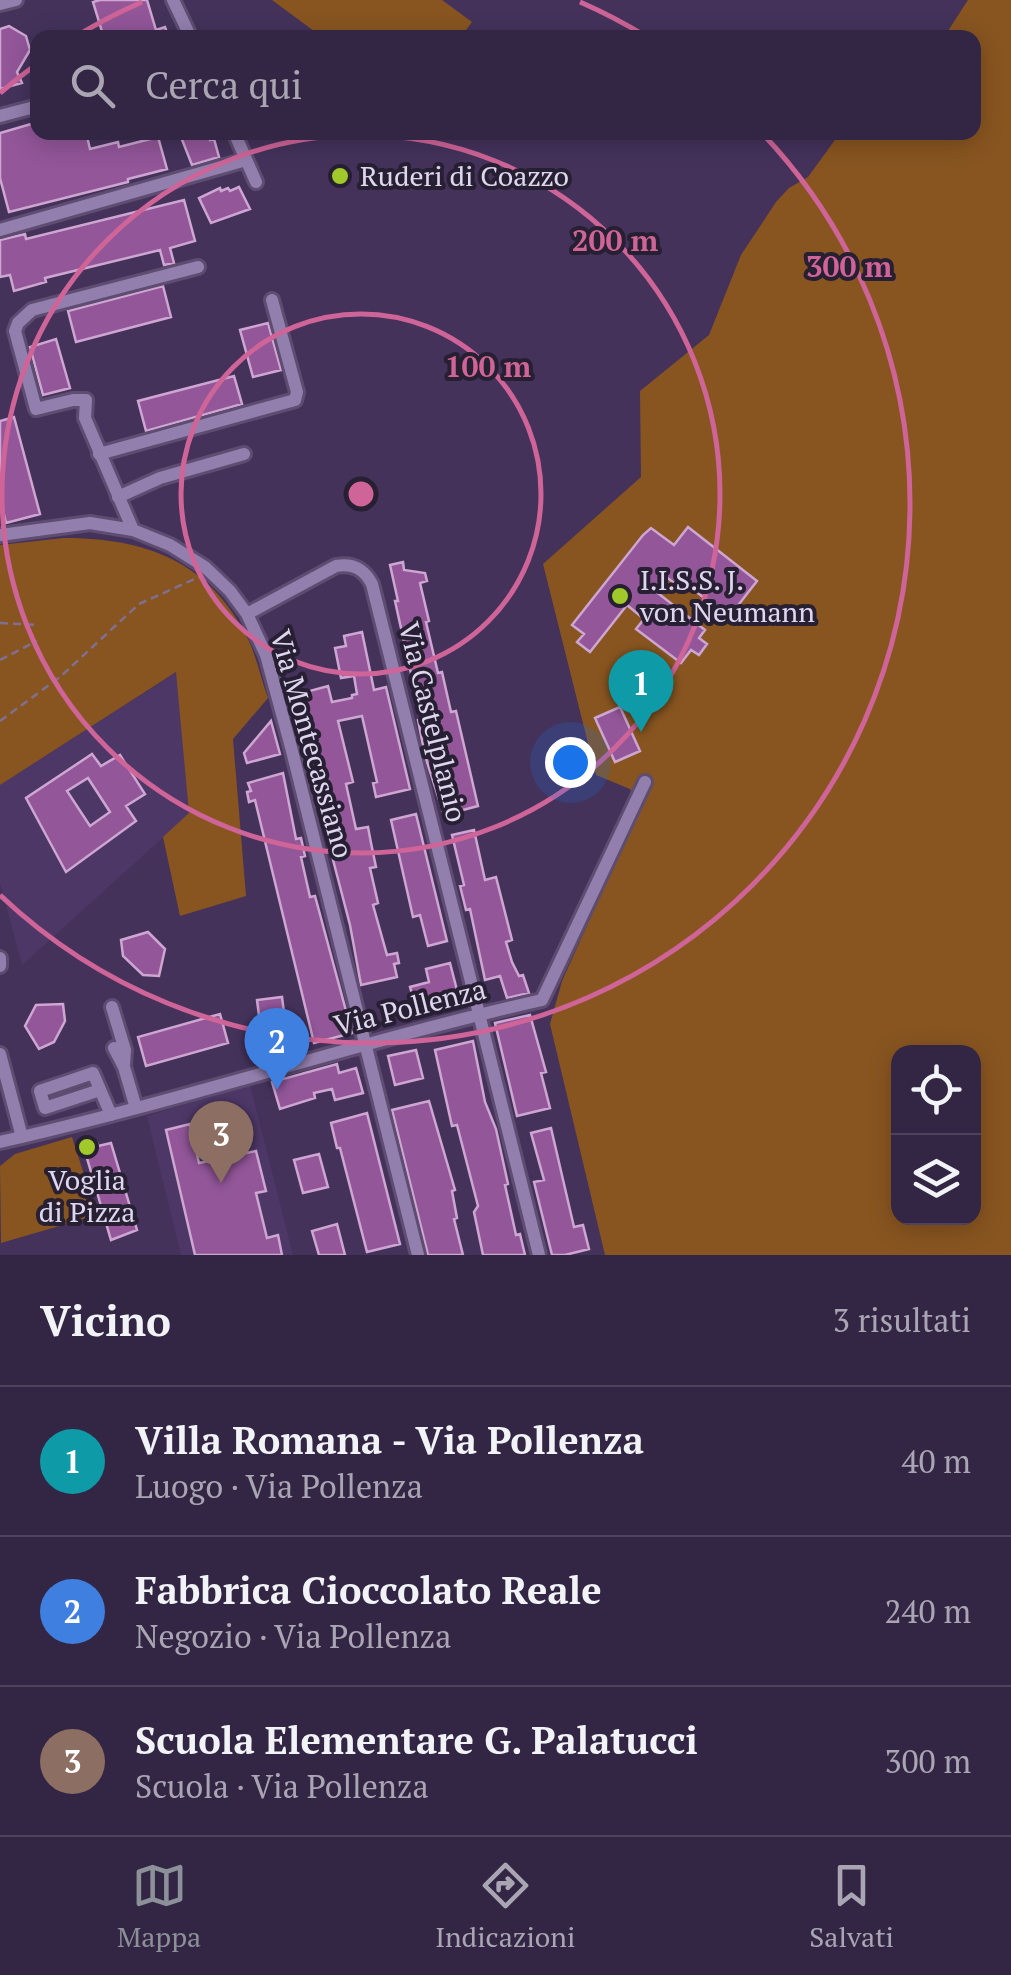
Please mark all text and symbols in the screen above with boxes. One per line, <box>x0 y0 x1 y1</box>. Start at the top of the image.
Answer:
search box <box>30 30 981 140</box>
icon: search <box>65 58 120 113</box>
text: Cerca qui <box>145 60 302 110</box>
place label: Ruderi di Coazzo <box>360 157 569 194</box>
marker: Ruderi di Coazzo <box>329 165 351 187</box>
text: 200 m <box>572 220 659 260</box>
text: 300 m <box>806 246 893 286</box>
text: 100 m <box>445 346 532 386</box>
centre of rings <box>343 476 379 512</box>
place label: I.I.S.S. J. von Neumann <box>639 561 815 630</box>
marker: I.I.S.S. J. von Neumann <box>609 585 631 607</box>
street label: Via Castelplanio <box>391 618 476 826</box>
street label: Via Montecassiano <box>262 626 363 862</box>
pin: 1 <box>608 650 674 732</box>
your location <box>545 737 596 788</box>
street label: Via Pollenza <box>330 970 490 1043</box>
pin: 2 <box>244 1008 310 1090</box>
map controls <box>891 1045 981 1225</box>
button: locate <box>891 1045 981 1135</box>
pin: 3 <box>188 1100 254 1183</box>
button: layers <box>891 1135 981 1225</box>
marker: Voglia di Pizza <box>76 1136 98 1158</box>
place label: Voglia di Pizza <box>39 1161 135 1230</box>
text: Vicino <box>40 1292 171 1348</box>
text: 3 risultati <box>833 1299 971 1341</box>
text: Villa Romana - Via Pollenza <box>135 1415 644 1465</box>
text: 1 <box>63 1440 82 1482</box>
text: 40 m <box>901 1440 971 1482</box>
text: Luogo · Via Pollenza <box>135 1465 423 1507</box>
text: Fabbrica Cioccolato Reale <box>135 1565 602 1615</box>
text: 2 <box>63 1590 82 1632</box>
text: 240 m <box>884 1590 971 1632</box>
text: Negozio · Via Pollenza <box>135 1615 451 1657</box>
text: Scuola Elementare G. Palatucci <box>135 1715 698 1765</box>
text: 3 <box>63 1740 82 1782</box>
text: 300 m <box>884 1740 971 1782</box>
text: Scuola · Via Pollenza <box>135 1765 429 1807</box>
tab: Mappa <box>117 1858 201 1955</box>
tab: Indicazioni <box>435 1858 575 1955</box>
tab: Salvati <box>809 1858 894 1955</box>

